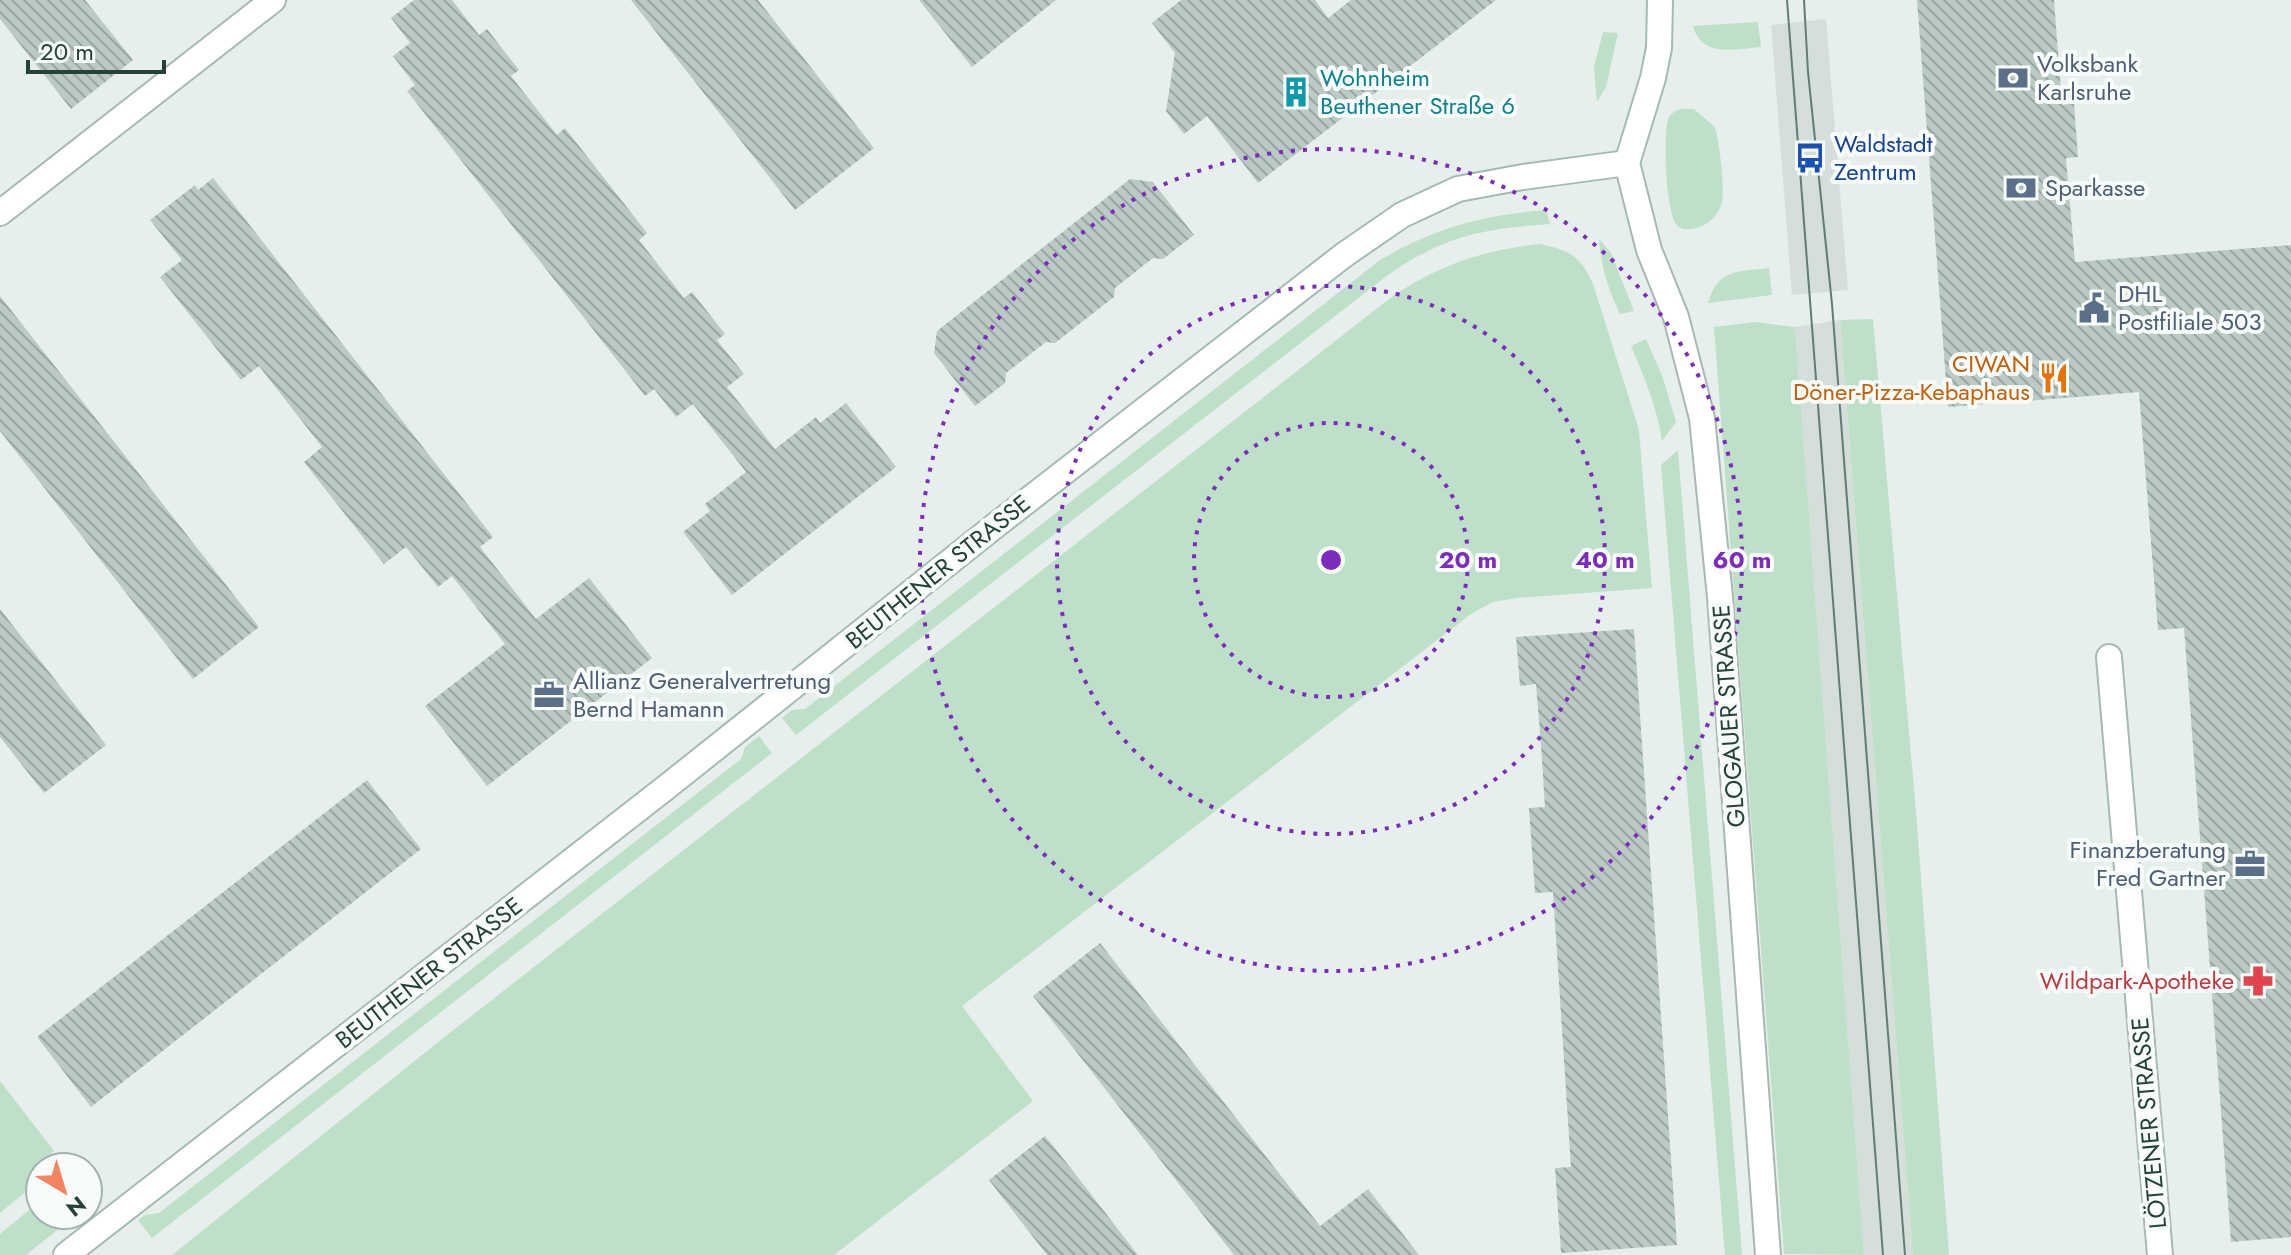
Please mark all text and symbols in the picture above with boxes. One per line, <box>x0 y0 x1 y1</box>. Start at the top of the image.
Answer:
scale bar <box>28 24 164 74</box>
text: 20 m <box>40 34 94 69</box>
place label: Volksbank Karlsruhe <box>2037 46 2139 109</box>
place label: Wohnheim Beuthener Straße 6 <box>1320 60 1515 123</box>
bank icon: Volksbank Karlsruhe <box>1996 61 2030 95</box>
building icon: Wohnheim Beuthener Straße 6 <box>1279 75 1313 109</box>
place label: Waldstadt Zentrum <box>1834 126 1933 189</box>
bus stop icon: Waldstadt Zentrum <box>1793 141 1827 175</box>
place label: Sparkasse <box>2045 170 2145 205</box>
bank icon: Sparkasse <box>2004 171 2038 205</box>
place label: DHL Postfiliale 503 <box>2118 276 2262 339</box>
public building icon: DHL Postfiliale 503 <box>2077 291 2111 325</box>
place label: CIWAN Döner-Pizza-Kebaphaus <box>1793 346 2030 409</box>
restaurant icon: CIWAN Döner-Pizza-Kebaphaus <box>2037 361 2071 395</box>
street label: BEUTHENER STRASSE <box>838 486 1038 657</box>
text: 20 m <box>1439 542 1497 577</box>
text: 40 m <box>1575 542 1635 577</box>
text: 60 m <box>1713 542 1771 577</box>
centre of rings <box>1317 546 1345 574</box>
street label: GLOGAUER STRASSE <box>1703 603 1754 829</box>
place label: Allianz Generalvertretung Bernd Hamann <box>573 663 831 726</box>
office icon: Allianz Generalvertretung Bernd Hamann <box>532 678 566 712</box>
place label: Finanzberatung Fred Gartner <box>2070 832 2227 895</box>
office icon: Finanzberatung Fred Gartner <box>2233 847 2267 881</box>
street label: BEUTHENER STRASSE <box>328 888 530 1057</box>
place label: Wildpark-Apotheke <box>2040 963 2234 998</box>
pharmacy icon: Wildpark-Apotheke <box>2241 964 2275 998</box>
street label: LÖTZENER STRASSE <box>2122 1016 2175 1230</box>
north arrow <box>24 1151 104 1231</box>
text: N <box>60 1189 93 1225</box>

